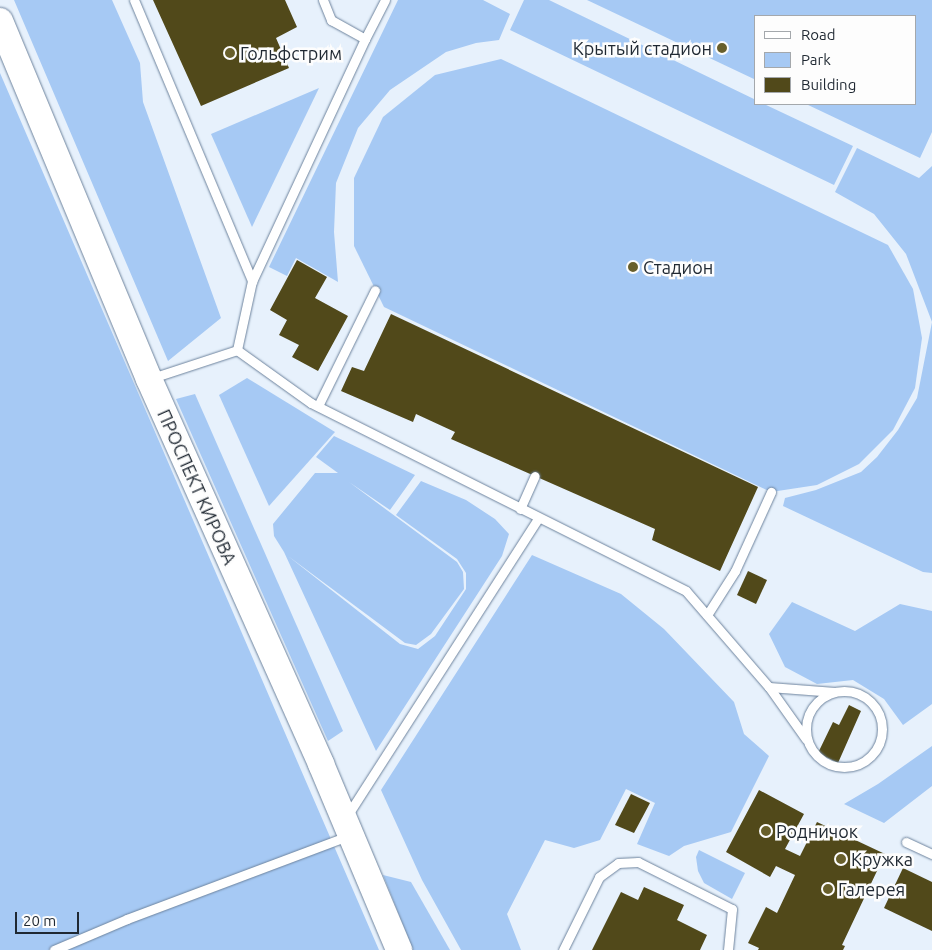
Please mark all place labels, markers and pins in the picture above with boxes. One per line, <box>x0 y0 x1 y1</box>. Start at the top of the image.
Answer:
place label: Крытый стадион <box>573 37 712 59</box>
place label: Гольфстрим <box>240 42 342 64</box>
marker: Крытый стадион <box>716 42 728 54</box>
marker: Гольфстрим <box>224 47 236 59</box>
place label: Стадион <box>643 256 713 278</box>
marker: Стадион <box>627 261 639 273</box>
place label: Родничок <box>776 820 858 842</box>
marker: Родничок <box>760 825 772 837</box>
place label: Кружка <box>851 848 913 870</box>
marker: Кружка <box>835 853 847 865</box>
place label: Галерея <box>838 878 905 900</box>
marker: Галерея <box>822 883 834 895</box>

